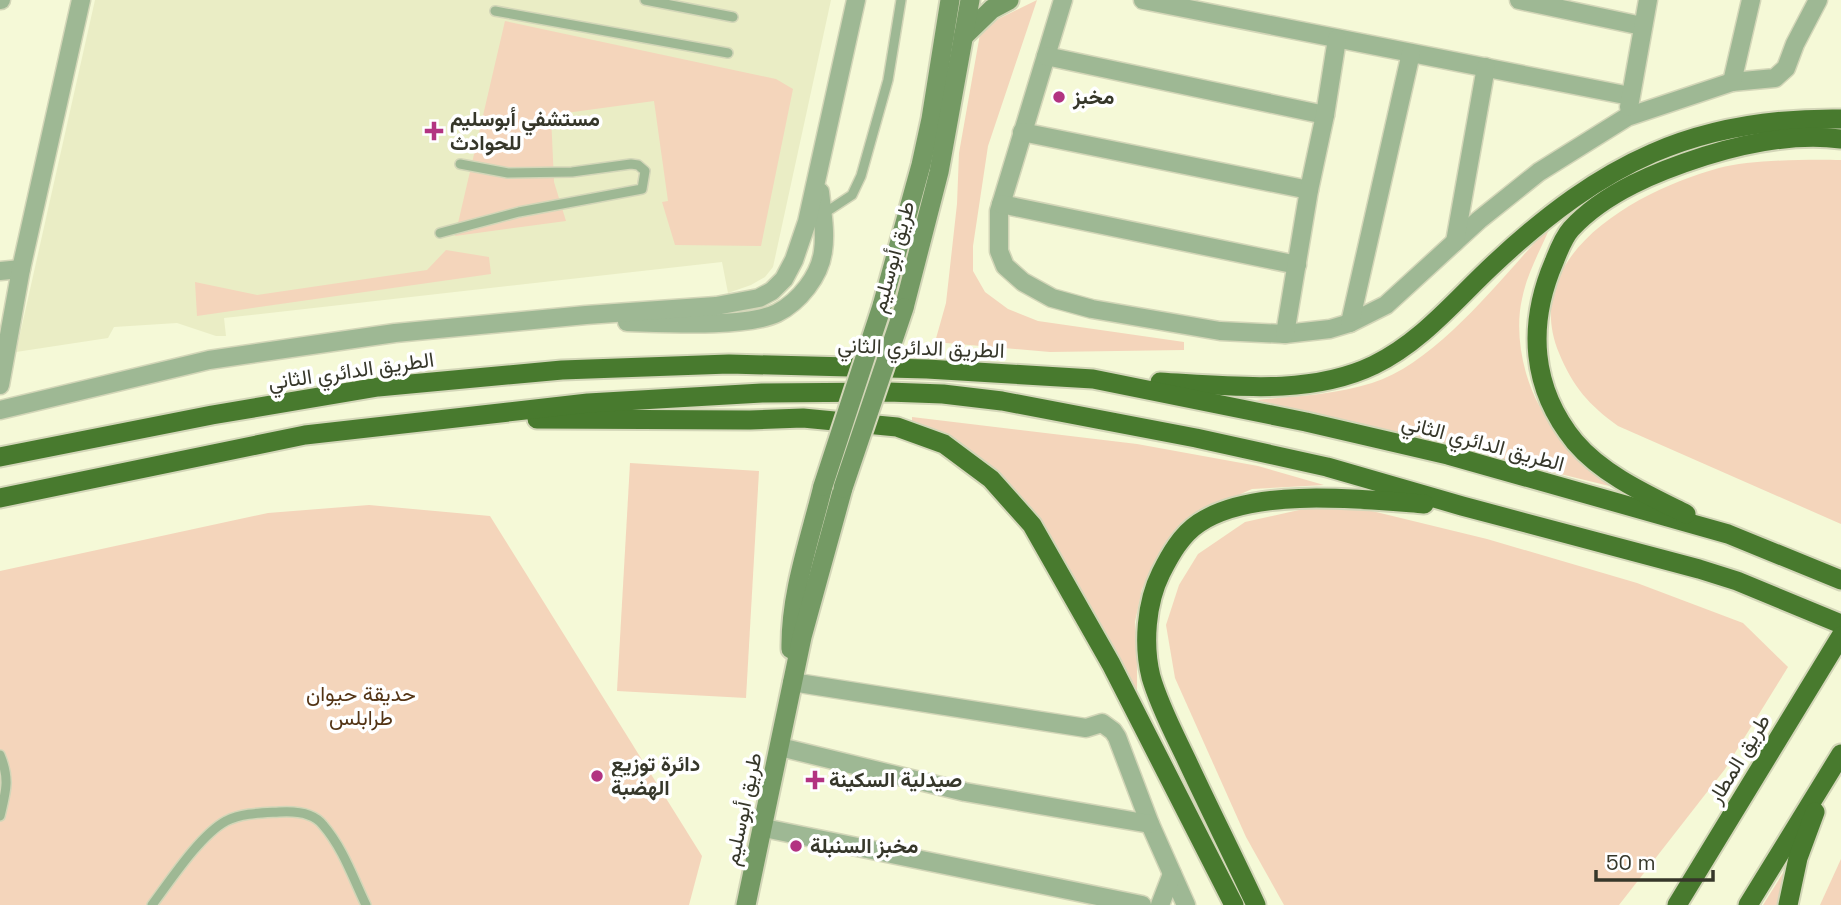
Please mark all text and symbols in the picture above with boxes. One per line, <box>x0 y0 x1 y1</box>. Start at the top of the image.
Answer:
place label: مخبز <box>1072 83 1114 110</box>
marker: مخبز <box>1051 89 1067 105</box>
place label: مستشفي أبوسليم للحوادث <box>450 105 600 156</box>
marker: مستشفي أبوسليم للحوادث <box>424 121 444 141</box>
street label: طريق أبوسليم <box>865 198 921 316</box>
street label: الطريق الدائري الثاني <box>837 331 1005 368</box>
street label: الطريق الدائري الثاني <box>266 346 436 399</box>
street label: الطريق الدائري الثاني <box>1398 408 1567 481</box>
park label: حديقة حيوان طرابلس <box>306 680 416 731</box>
street label: طريق المطار <box>1701 709 1776 809</box>
place label: دائرة توزيع الهضبة <box>611 750 700 801</box>
street label: طريق أبوسليم <box>717 750 769 868</box>
place label: صيدلية السكينة <box>829 766 962 793</box>
marker: دائرة توزيع الهضبة <box>589 768 605 784</box>
marker: صيدلية السكينة <box>807 772 823 788</box>
place label: مخبز السنبلة <box>810 832 918 859</box>
marker: مخبز السنبلة <box>788 838 804 854</box>
scale bar <box>1596 838 1713 882</box>
text: 50 m <box>1606 849 1656 876</box>

